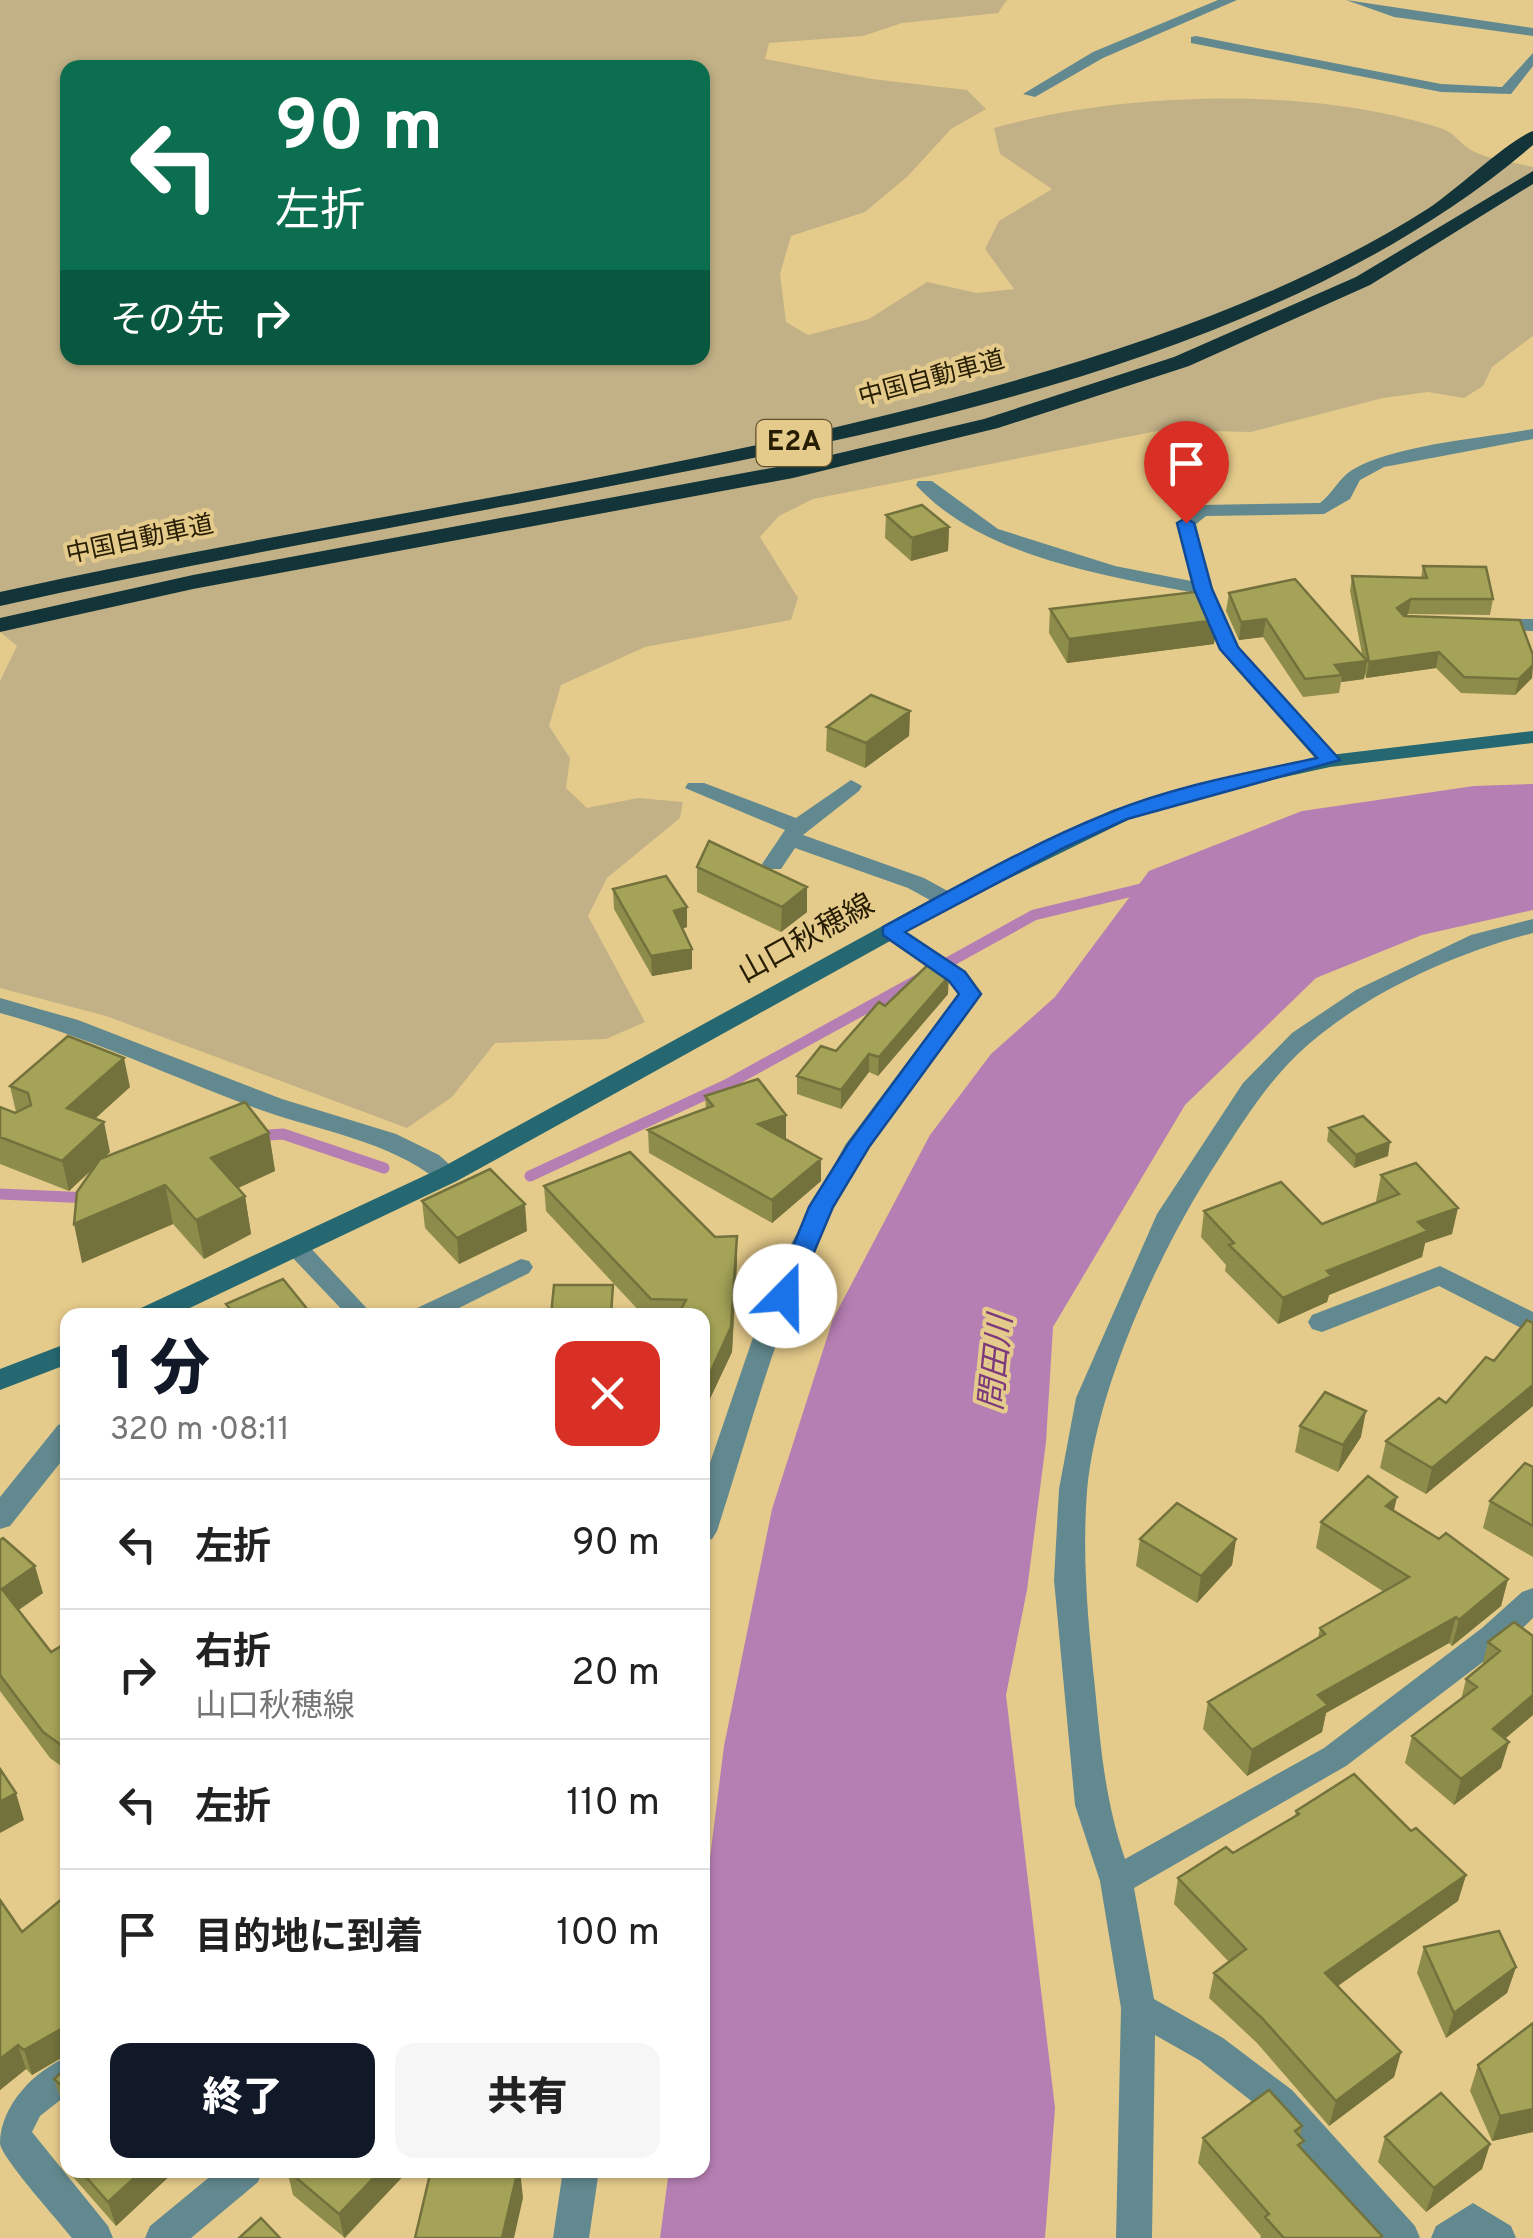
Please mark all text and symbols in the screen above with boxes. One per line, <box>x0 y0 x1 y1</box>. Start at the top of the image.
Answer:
text: 90 m <box>275 86 443 175</box>
icon: left <box>110 100 240 230</box>
text: 左折 <box>275 185 365 242</box>
icon: right <box>244 290 299 345</box>
text: その先 <box>110 298 224 347</box>
street label: 中国自動車道 <box>855 345 1009 415</box>
road number: E2A <box>756 420 832 466</box>
pin <box>1144 421 1229 524</box>
icon: arrive <box>1159 436 1214 491</box>
street label: 中国自動車道 <box>63 510 217 572</box>
street label: 山口秋穂線 <box>732 887 882 993</box>
position arrow <box>733 1244 837 1348</box>
water label: 問田川 <box>973 1310 1023 1413</box>
text: 1 分 <box>110 1335 210 1411</box>
button: close <box>555 1341 660 1446</box>
text: 320 m · 08:11 <box>110 1411 290 1451</box>
icon: left <box>110 1517 165 1572</box>
text: 90 m <box>572 1520 660 1569</box>
text: 左折 <box>195 1525 271 1574</box>
text: 右折 <box>195 1630 271 1679</box>
icon: right <box>110 1647 165 1702</box>
text: 20 m <box>571 1650 660 1699</box>
text: 山口秋穂線 <box>195 1688 355 1728</box>
icon: left <box>110 1777 165 1832</box>
text: 110 m <box>566 1780 660 1829</box>
text: 左折 <box>195 1785 271 1834</box>
icon: arrive <box>110 1907 165 1962</box>
text: 100 m <box>556 1910 660 1959</box>
text: 目的地に到着 <box>195 1915 423 1964</box>
button: 終了 <box>110 2043 375 2158</box>
button: 共有 <box>395 2043 660 2158</box>

